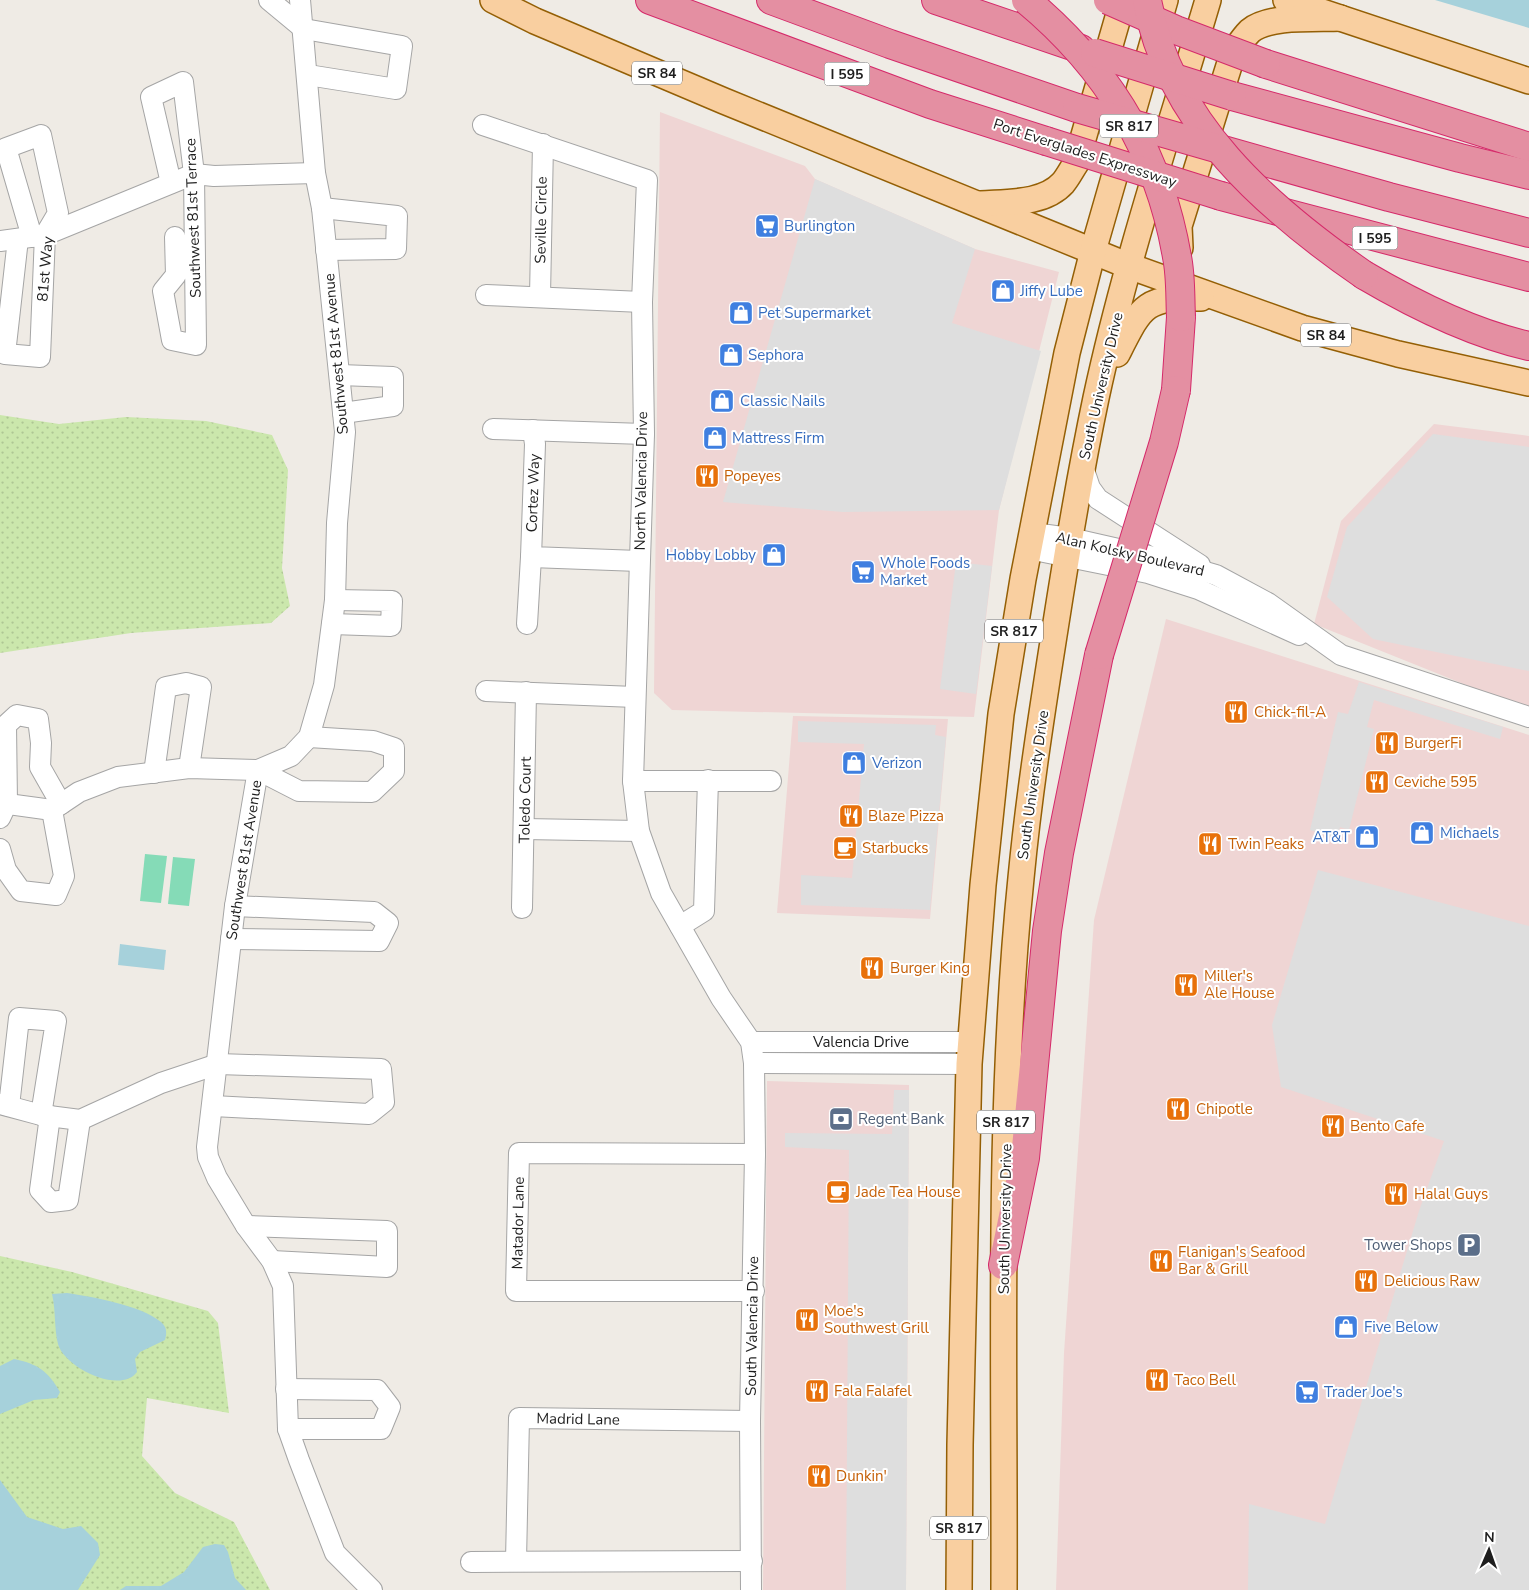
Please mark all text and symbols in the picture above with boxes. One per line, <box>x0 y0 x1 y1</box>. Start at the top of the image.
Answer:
road number: SR 84 <box>632 62 682 84</box>
road number: I 595 <box>824 62 870 86</box>
street label: Port Everglades Expressway <box>991 114 1180 192</box>
road number: SR 817 <box>1100 114 1158 138</box>
street label: Southwest 81st Terrace <box>180 138 206 298</box>
street label: Seville Circle <box>530 176 552 264</box>
supermarket icon: Burlington <box>754 213 780 239</box>
place label: Burlington <box>784 216 855 236</box>
road number: I 595 <box>1352 227 1398 250</box>
street label: 81st Way <box>32 235 58 302</box>
street label: Southwest 81st Avenue <box>319 273 353 435</box>
shop icon: Jiffy Lube <box>990 278 1016 304</box>
place label: Jiffy Lube <box>1019 281 1083 301</box>
shop icon: Pet Supermarket <box>728 300 754 326</box>
place label: Pet Supermarket <box>758 303 871 323</box>
street label: South University Drive <box>1074 310 1128 462</box>
road number: SR 84 <box>1301 324 1351 346</box>
shop icon: Sephora <box>718 342 744 368</box>
place label: Sephora <box>748 345 804 365</box>
shop icon: Classic Nails <box>709 388 735 414</box>
place label: Classic Nails <box>740 391 825 411</box>
street label: North Valencia Drive <box>630 411 652 551</box>
shop icon: Mattress Firm <box>702 425 728 451</box>
place label: Mattress Firm <box>732 428 825 448</box>
street label: Cortez Way <box>522 453 544 533</box>
restaurant icon: Popeyes <box>694 463 720 489</box>
place label: Popeyes <box>724 466 781 486</box>
street label: Alan Kolsky Boulevard <box>1054 527 1206 581</box>
shop icon: Hobby Lobby <box>761 542 787 568</box>
place label: Hobby Lobby <box>666 545 756 565</box>
place label: Whole Foods Market <box>880 553 970 590</box>
supermarket icon: Whole Foods Market <box>850 559 876 585</box>
road number: SR 817 <box>985 620 1043 642</box>
restaurant icon: Chick-fil-A <box>1223 699 1249 725</box>
place label: Chick-fil-A <box>1254 702 1326 722</box>
street label: South University Drive <box>1013 709 1053 861</box>
restaurant icon: BurgerFi <box>1374 730 1400 756</box>
place label: BurgerFi <box>1404 733 1462 753</box>
shop icon: Verizon <box>841 750 867 776</box>
place label: Verizon <box>871 753 922 773</box>
street label: Toledo Court <box>514 756 536 844</box>
restaurant icon: Ceviche 595 <box>1364 769 1390 795</box>
place label: Ceviche 595 <box>1394 772 1477 792</box>
street label: Southwest 81st Avenue <box>221 779 267 941</box>
restaurant icon: Blaze Pizza <box>838 803 864 829</box>
place label: Blaze Pizza <box>868 806 944 826</box>
shop icon: Michaels <box>1409 820 1435 846</box>
place label: Michaels <box>1440 823 1499 843</box>
shop icon: AT&T <box>1354 824 1380 850</box>
place label: AT&T <box>1313 827 1350 847</box>
restaurant icon: Twin Peaks <box>1197 831 1223 857</box>
place label: Twin Peaks <box>1228 834 1304 854</box>
cafe icon: Starbucks <box>832 835 858 861</box>
place label: Starbucks <box>862 838 928 858</box>
restaurant icon: Burger King <box>859 955 885 981</box>
place label: Burger King <box>890 958 970 978</box>
place label: Miller's Ale House <box>1204 966 1275 1003</box>
restaurant icon: Miller's Ale House <box>1173 972 1199 998</box>
street label: Valencia Drive <box>812 1032 909 1052</box>
restaurant icon: Chipotle <box>1165 1096 1191 1122</box>
place label: Chipotle <box>1196 1099 1253 1119</box>
bank icon: Regent Bank <box>828 1106 854 1132</box>
place label: Regent Bank <box>858 1109 945 1129</box>
road number: SR 817 <box>977 1110 1035 1134</box>
restaurant icon: Bento Cafe <box>1320 1113 1346 1139</box>
place label: Bento Cafe <box>1350 1116 1425 1136</box>
street label: South University Drive <box>994 1144 1016 1294</box>
street label: Matador Lane <box>507 1176 529 1270</box>
cafe icon: Jade Tea House <box>825 1179 851 1205</box>
restaurant icon: Halal Guys <box>1383 1181 1409 1207</box>
place label: Jade Tea House <box>855 1182 960 1202</box>
place label: Halal Guys <box>1414 1184 1488 1204</box>
parking icon: Tower Shops <box>1456 1232 1482 1258</box>
place label: Tower Shops <box>1364 1235 1452 1255</box>
place label: Flanigan's Seafood Bar & Grill <box>1178 1242 1306 1279</box>
restaurant icon: Flanigan's Seafood Bar & Grill <box>1148 1248 1174 1274</box>
street label: South Valencia Drive <box>741 1256 763 1396</box>
restaurant icon: Delicious Raw <box>1353 1268 1379 1294</box>
place label: Delicious Raw <box>1384 1271 1480 1291</box>
place label: Moe's Southwest Grill <box>824 1301 930 1338</box>
restaurant icon: Moe's Southwest Grill <box>794 1307 820 1333</box>
shop icon: Five Below <box>1333 1314 1359 1340</box>
place label: Five Below <box>1364 1317 1439 1337</box>
restaurant icon: Taco Bell <box>1144 1367 1170 1393</box>
place label: Taco Bell <box>1174 1370 1236 1390</box>
restaurant icon: Fala Falafel <box>804 1378 830 1404</box>
supermarket icon: Trader Joe's <box>1294 1379 1320 1405</box>
place label: Fala Falafel <box>834 1381 912 1401</box>
place label: Trader Joe's <box>1324 1382 1403 1402</box>
street label: Madrid Lane <box>536 1408 620 1430</box>
restaurant icon: Dunkin' <box>806 1463 832 1489</box>
place label: Dunkin' <box>836 1466 887 1486</box>
road number: SR 817 <box>930 1516 988 1540</box>
north arrow <box>1464 1525 1514 1575</box>
text: N <box>1484 1528 1495 1547</box>

